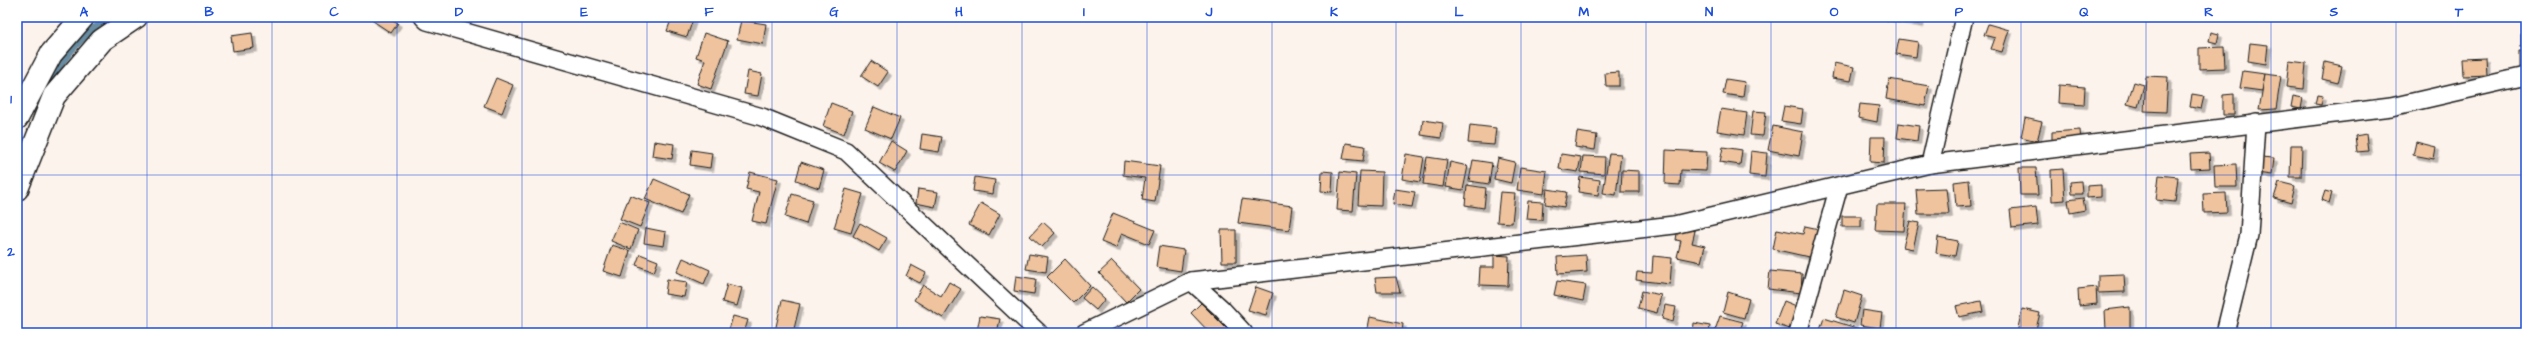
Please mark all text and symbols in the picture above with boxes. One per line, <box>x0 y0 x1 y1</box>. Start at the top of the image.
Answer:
text: A <box>80 3 89 21</box>
text: B <box>204 3 214 21</box>
text: C <box>329 3 339 21</box>
text: D <box>455 3 464 21</box>
text: E <box>580 3 588 21</box>
text: F <box>704 3 714 21</box>
text: G <box>829 3 839 21</box>
text: H <box>955 3 963 21</box>
text: I <box>1083 3 1085 21</box>
text: J <box>1205 3 1213 21</box>
text: K <box>1330 3 1338 21</box>
text: L <box>1454 3 1464 21</box>
text: M <box>1579 3 1590 21</box>
text: N <box>1705 3 1713 21</box>
text: O <box>1830 3 1839 21</box>
text: P <box>1955 3 1964 21</box>
text: Q <box>2079 3 2089 21</box>
text: R <box>2204 3 2214 21</box>
text: S <box>2329 3 2339 21</box>
text: T <box>2454 3 2464 21</box>
text: 1 <box>10 90 12 108</box>
text: 2 <box>6 243 15 261</box>

